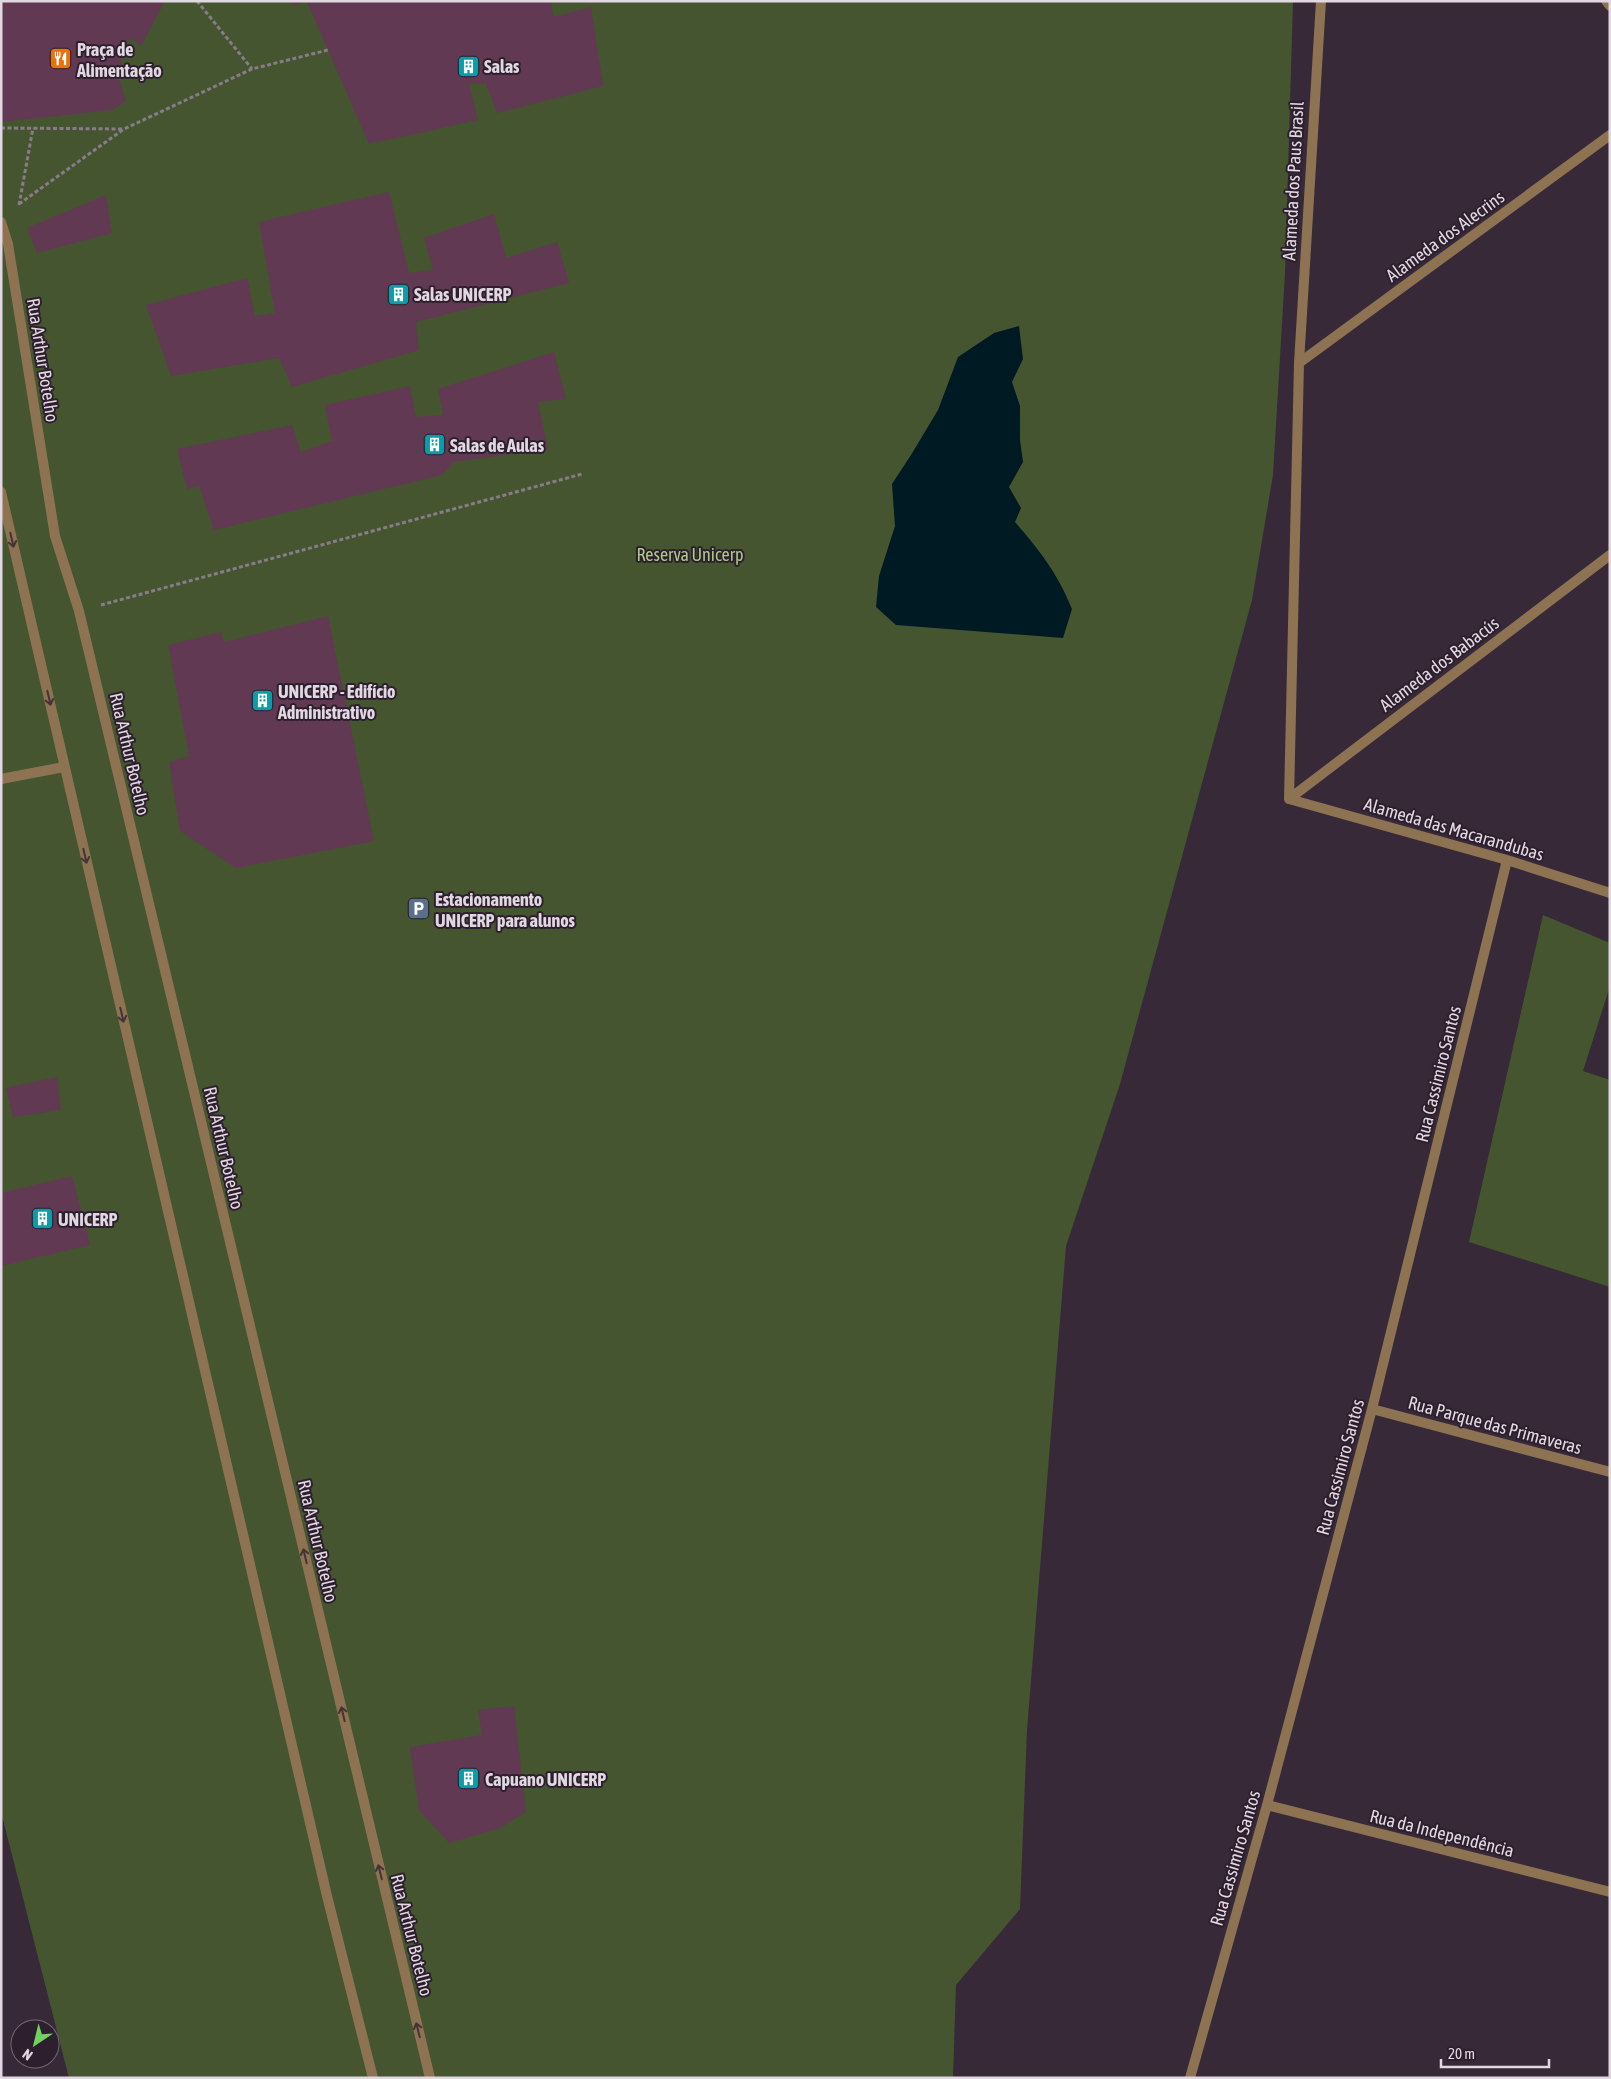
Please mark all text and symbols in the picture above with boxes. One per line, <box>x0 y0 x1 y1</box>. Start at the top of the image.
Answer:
place label: Praça de Alimentação <box>76 39 162 81</box>
restaurant icon: Praça de Alimentação <box>49 47 73 71</box>
building icon: Salas <box>456 54 480 78</box>
place label: Salas <box>484 56 520 77</box>
street label: Alameda dos Paus Brasil <box>1278 101 1308 261</box>
street label: Alameda dos Alecrins <box>1382 186 1508 286</box>
building icon: Salas UNICERP <box>386 282 410 306</box>
place label: Salas UNICERP <box>414 284 511 305</box>
street label: Rua Arthur Botelho <box>23 297 63 423</box>
building icon: Salas de Aulas <box>422 433 446 457</box>
place label: Salas de Aulas <box>450 435 545 456</box>
one-way arrow <box>8 531 17 547</box>
park label: Reserva Unicerp <box>636 544 744 565</box>
street label: Alameda dos Babacús <box>1375 612 1503 716</box>
place label: UNICERP - Edifício Administrativo <box>277 681 396 723</box>
building icon: UNICERP - Edifício Administrativo <box>250 689 274 713</box>
one-way arrow <box>45 690 54 706</box>
street label: Rua Arthur Botelho <box>106 691 154 817</box>
street label: Alameda das Macarandubas <box>1362 793 1546 865</box>
one-way arrow <box>81 848 90 864</box>
place label: Estacionamento UNICERP para alunos <box>435 889 576 931</box>
parking icon: Estacionamento UNICERP para alunos <box>407 897 431 921</box>
street label: Rua Cassimiro Santos <box>1411 1004 1465 1144</box>
one-way arrow <box>118 1006 127 1022</box>
street label: Rua Arthur Botelho <box>200 1085 248 1211</box>
building icon: UNICERP <box>30 1207 54 1231</box>
place label: UNICERP <box>58 1209 118 1230</box>
street label: Rua Parque das Primaveras <box>1406 1392 1584 1458</box>
street label: Rua Cassimiro Santos <box>1312 1397 1368 1537</box>
street label: Rua Arthur Botelho <box>294 1478 342 1604</box>
one-way arrow <box>300 1549 309 1565</box>
one-way arrow <box>338 1707 347 1723</box>
building icon: Capuano UNICERP <box>457 1767 481 1791</box>
place label: Capuano UNICERP <box>485 1769 606 1790</box>
street label: Rua Cassimiro Santos <box>1206 1788 1264 1928</box>
street label: Rua da Independência <box>1368 1805 1516 1861</box>
one-way arrow <box>375 1865 384 1881</box>
street label: Rua Arthur Botelho <box>387 1872 437 1998</box>
north arrow <box>10 2019 60 2069</box>
one-way arrow <box>413 2023 423 2039</box>
scale bar <box>1441 2036 1548 2068</box>
text: 20 m <box>1448 2045 1475 2062</box>
text: N <box>20 2046 36 2064</box>

